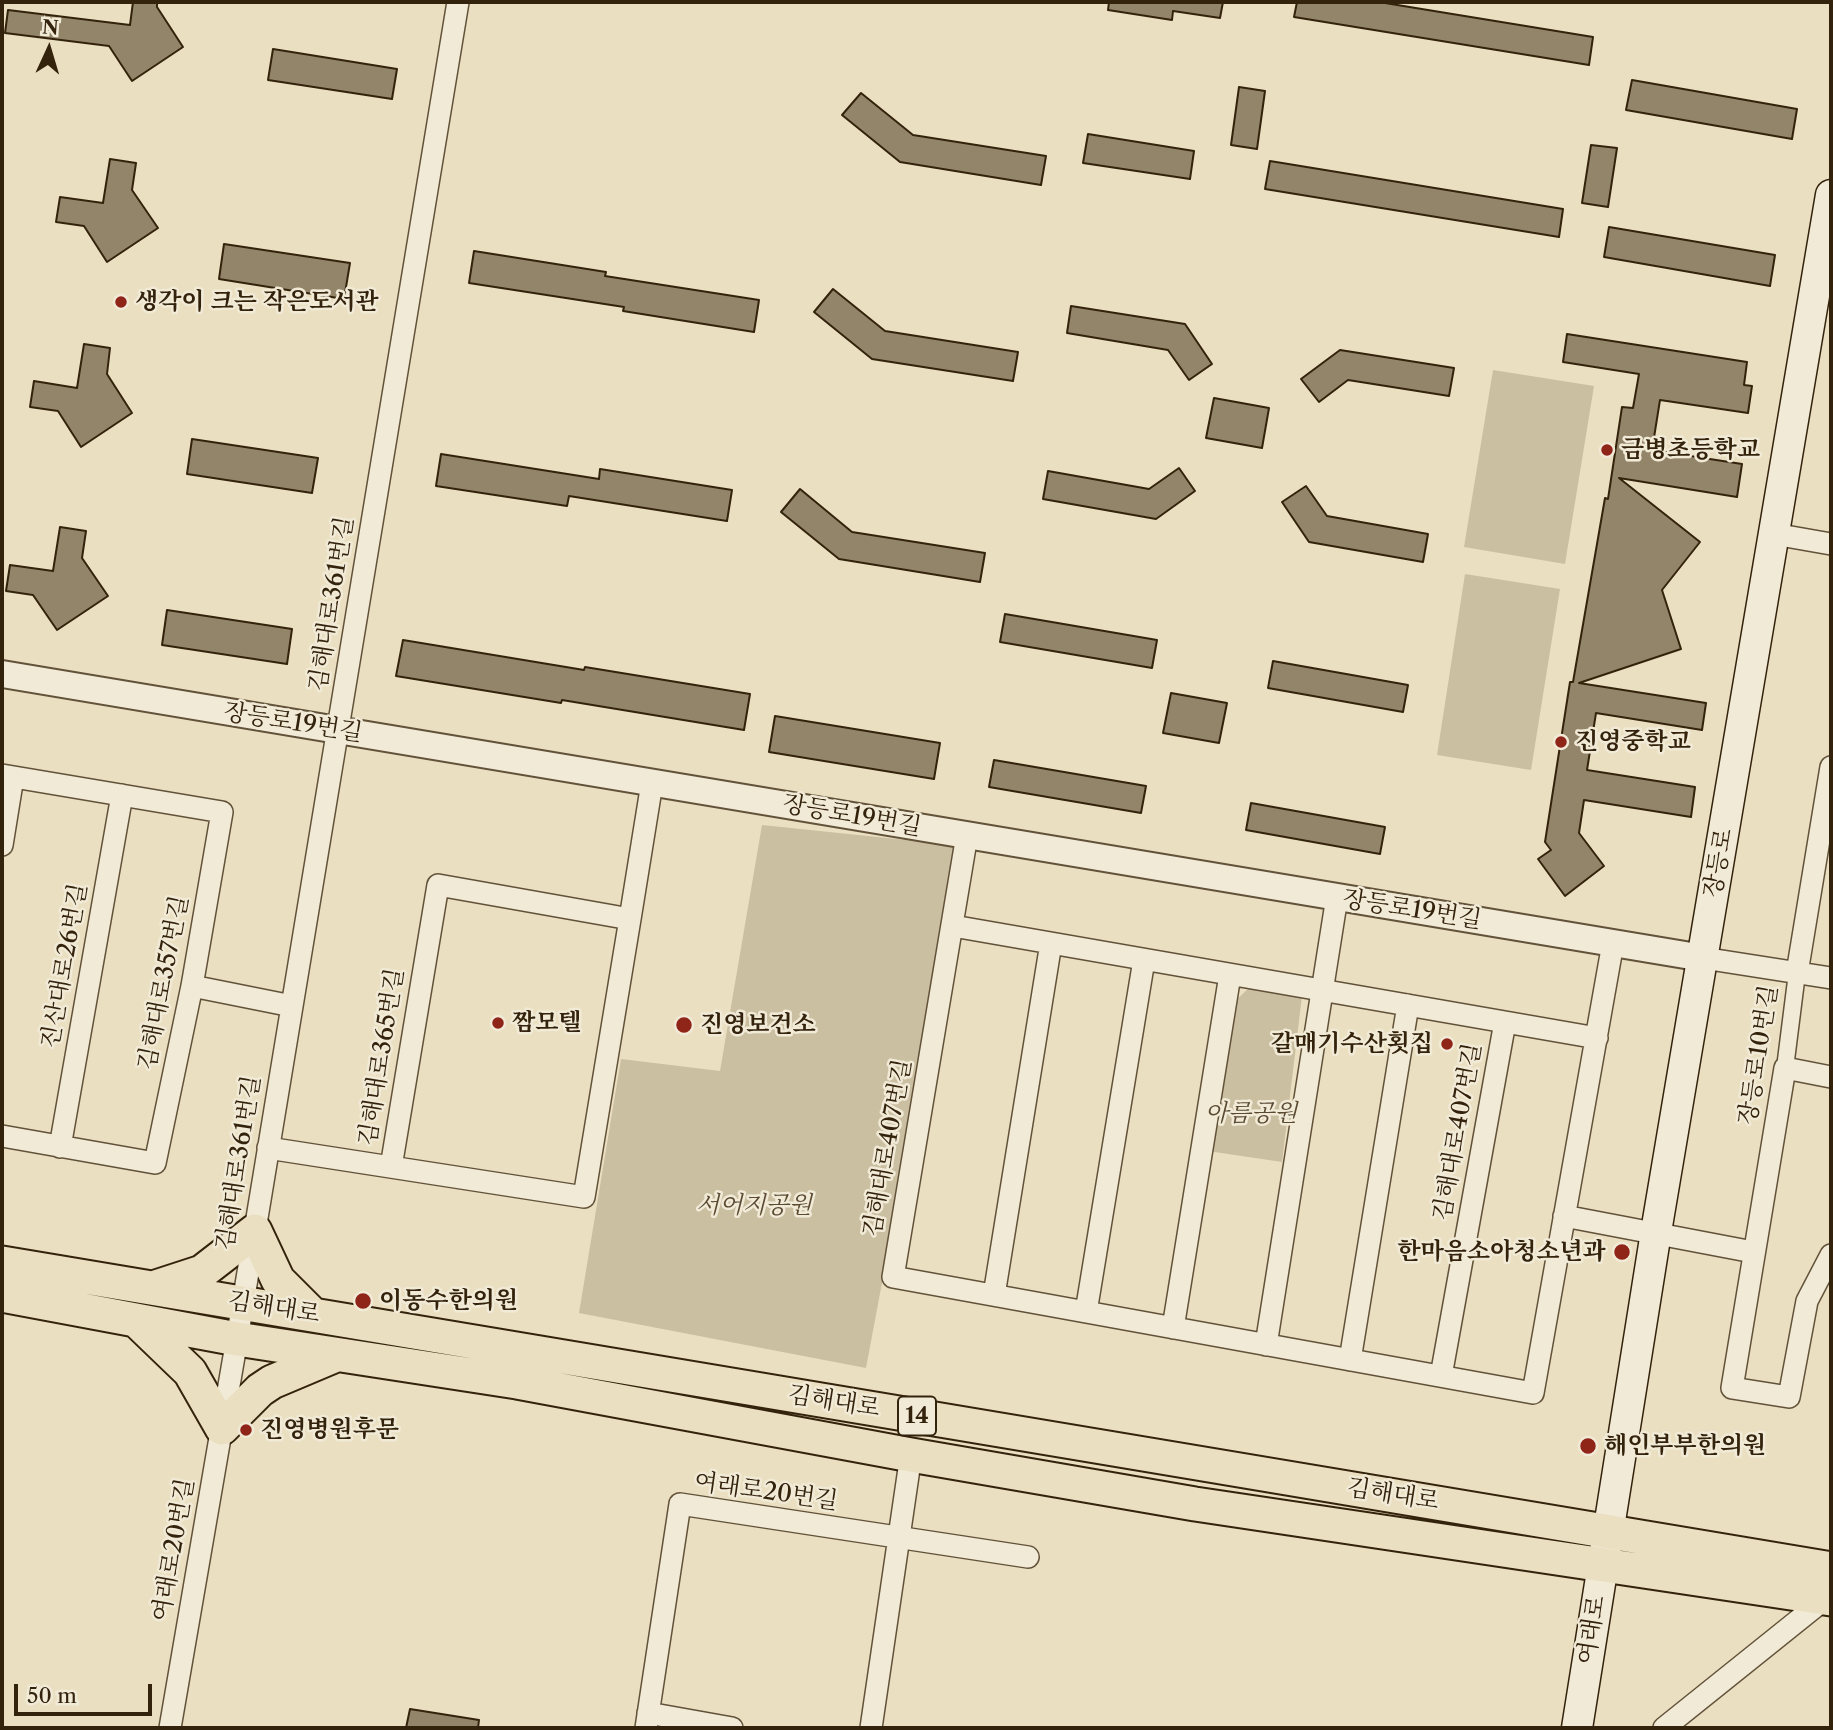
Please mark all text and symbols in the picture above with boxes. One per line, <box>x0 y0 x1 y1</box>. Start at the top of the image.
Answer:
north arrow <box>14 14 84 84</box>
text: N <box>41 16 60 40</box>
place label: 생각이 크는 작은도서관 <box>135 288 379 316</box>
marker: 생각이 크는 작은도서관 <box>113 294 129 310</box>
place label: 금병초등학교 <box>1621 436 1760 464</box>
marker: 금병초등학교 <box>1599 442 1615 458</box>
street label: 김해대로361번길 <box>304 515 360 693</box>
street label: 장등로19번길 <box>222 698 364 748</box>
place label: 진영중학교 <box>1575 728 1691 756</box>
marker: 진영중학교 <box>1553 734 1569 750</box>
street label: 장등로19번길 <box>781 790 923 842</box>
street label: 장등로 <box>1699 826 1739 900</box>
street label: 진산대로26번길 <box>36 881 94 1051</box>
street label: 장등로19번길 <box>1341 885 1483 935</box>
street label: 김해대로357번길 <box>133 893 195 1073</box>
street label: 김해대로365번길 <box>354 966 410 1148</box>
street label: 장등로10번길 <box>1734 983 1784 1127</box>
place label: 짬모텔 <box>512 1009 582 1037</box>
place label: 진영보건소 <box>700 1011 816 1039</box>
marker: 짬모텔 <box>490 1015 506 1031</box>
marker: 진영보건소 <box>674 1015 694 1035</box>
place label: 갈매기수산횟집 <box>1271 1030 1433 1058</box>
marker: 갈매기수산횟집 <box>1439 1036 1455 1052</box>
street label: 김해대로407번길 <box>1428 1041 1488 1223</box>
street label: 김해대로407번길 <box>858 1057 918 1239</box>
street label: 김해대로361번길 <box>211 1074 267 1252</box>
park label: 아름공원 <box>1205 1100 1297 1128</box>
park label: 서어지공원 <box>696 1192 812 1220</box>
place label: 한마음소아청소년과 <box>1397 1238 1606 1266</box>
marker: 한마음소아청소년과 <box>1612 1242 1632 1262</box>
street label: 김해대로 <box>226 1287 322 1329</box>
place label: 이동수한의원 <box>379 1287 518 1315</box>
marker: 이동수한의원 <box>353 1291 373 1311</box>
street label: 김해대로 <box>786 1381 882 1423</box>
road number: 14 <box>898 1396 936 1436</box>
place label: 진영병원후문 <box>260 1416 399 1444</box>
marker: 진영병원후문 <box>238 1422 254 1438</box>
place label: 해인부부한의원 <box>1604 1432 1766 1460</box>
marker: 해인부부한의원 <box>1578 1436 1598 1456</box>
street label: 여래로20번길 <box>692 1468 840 1516</box>
street label: 김해대로 <box>1345 1474 1441 1516</box>
street label: 여래로20번길 <box>147 1476 201 1624</box>
street label: 여래로 <box>1572 1593 1612 1667</box>
scale bar <box>18 1670 156 1714</box>
text: 50 m <box>27 1683 77 1708</box>

